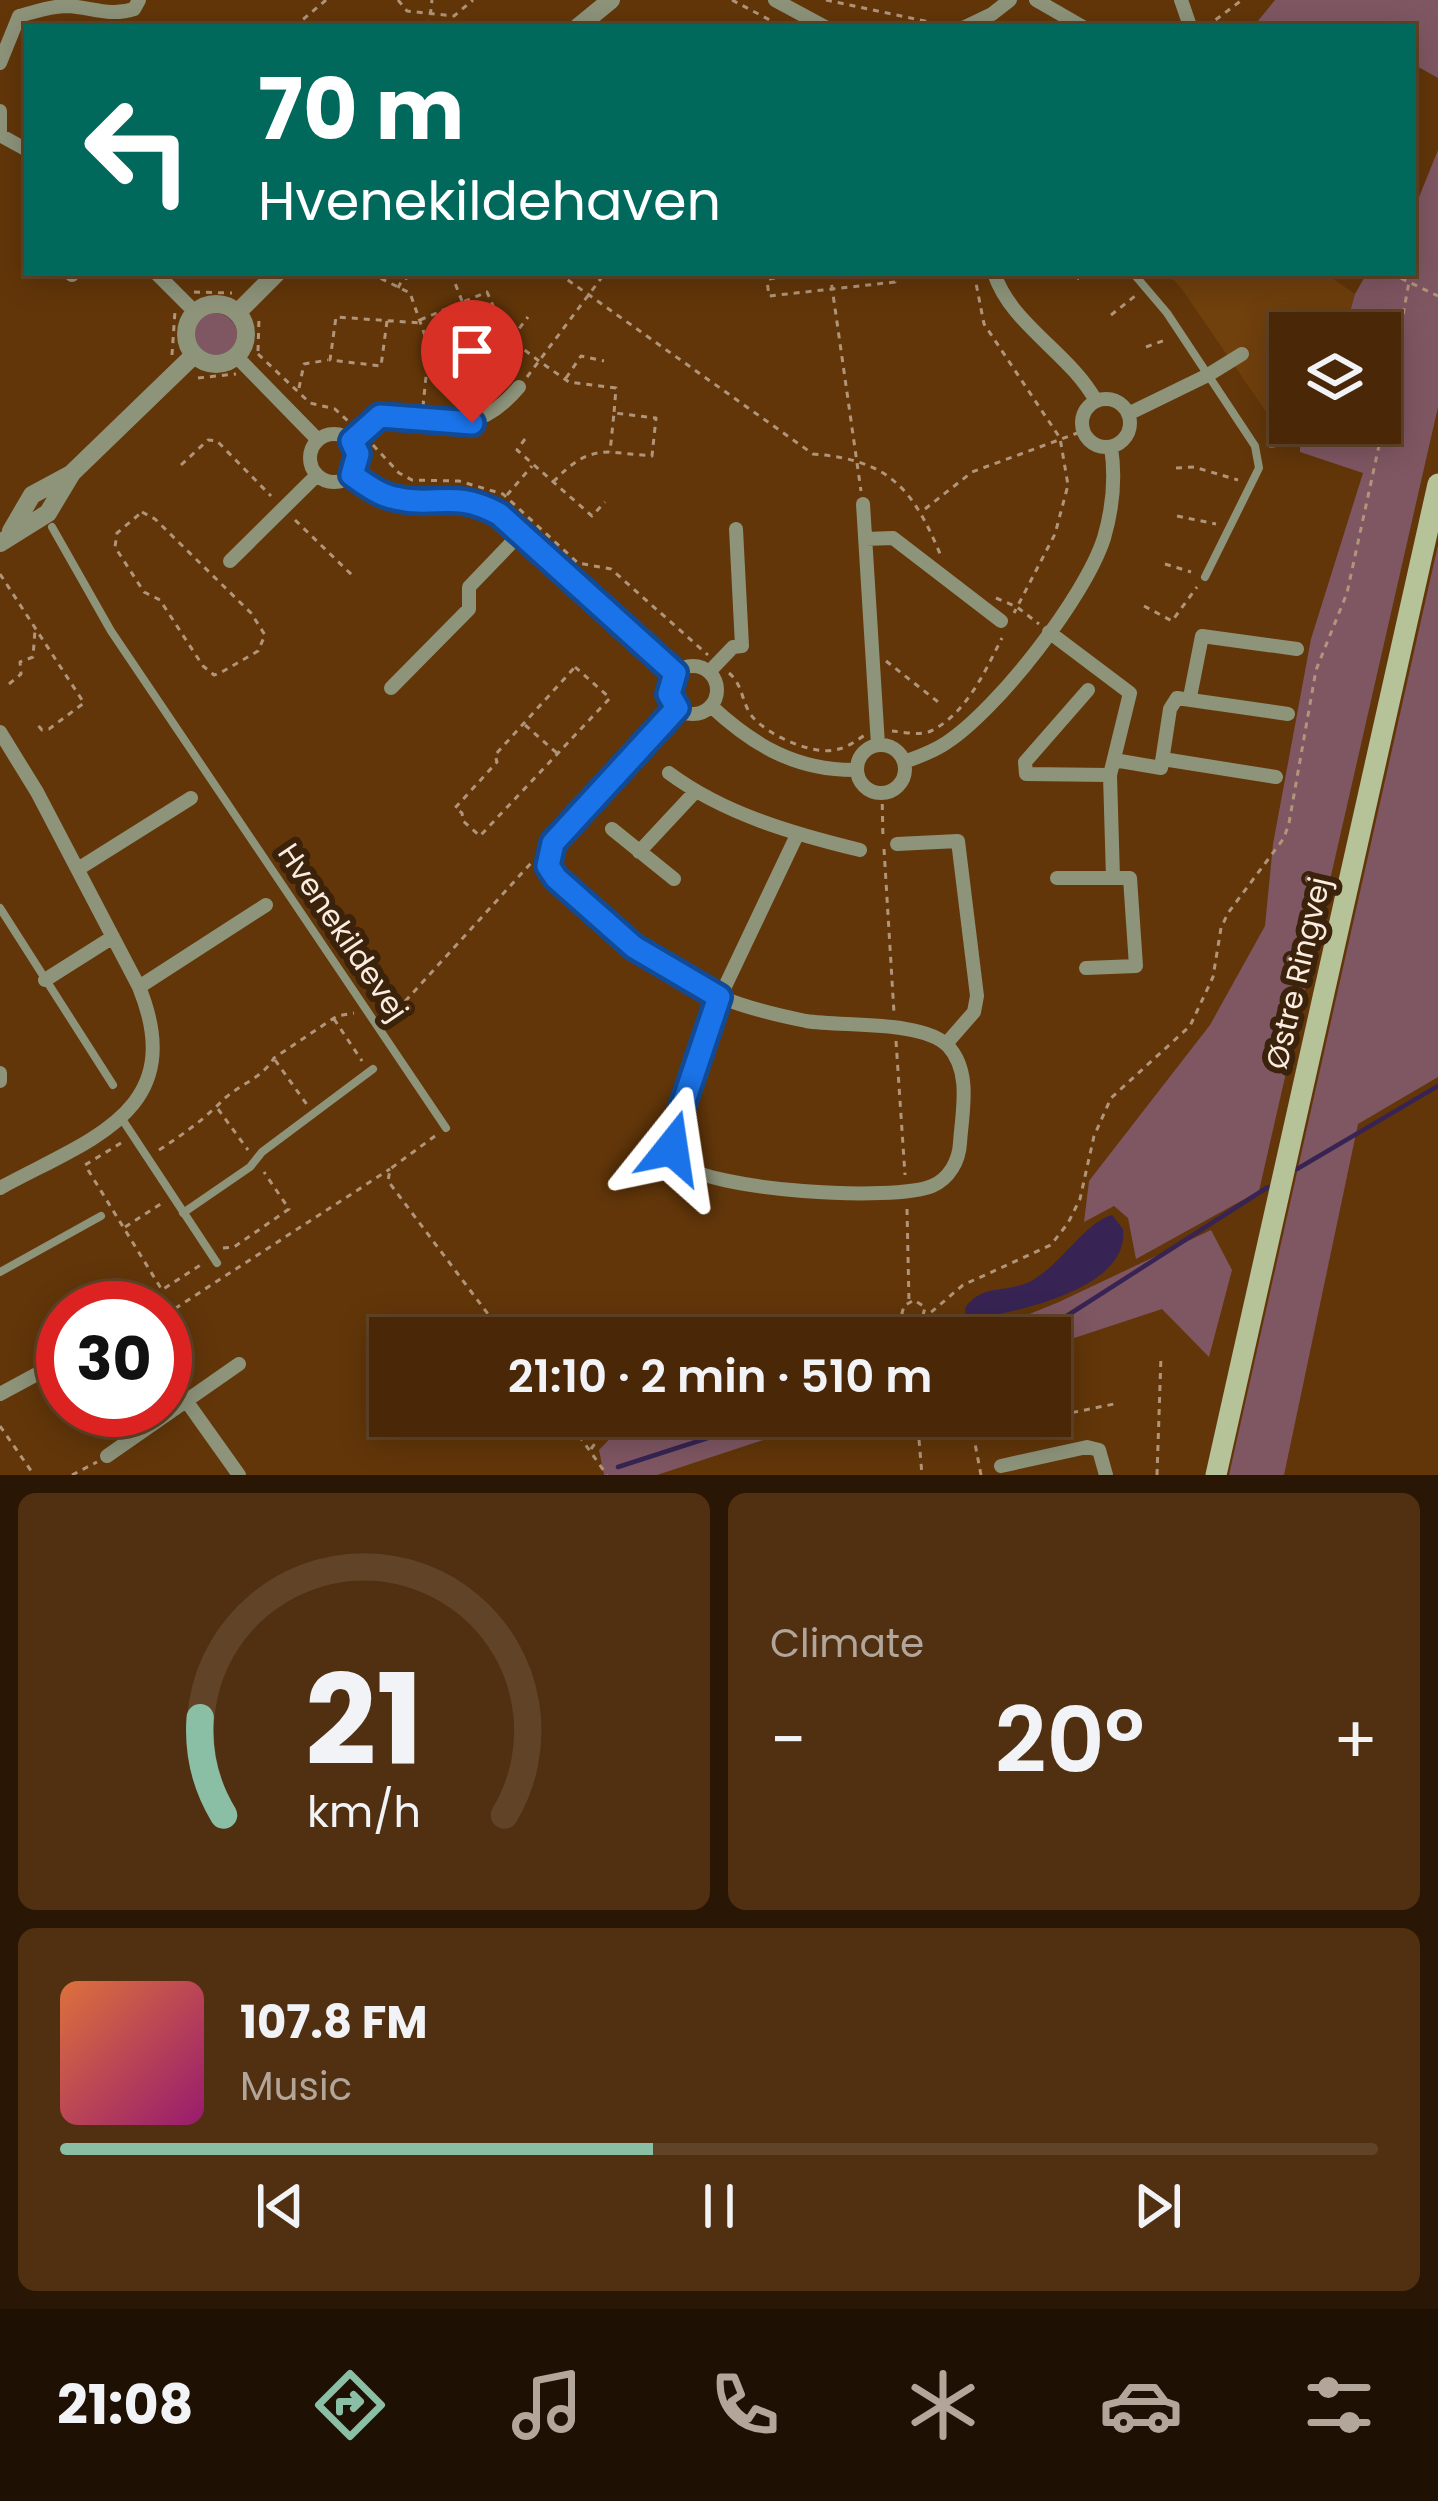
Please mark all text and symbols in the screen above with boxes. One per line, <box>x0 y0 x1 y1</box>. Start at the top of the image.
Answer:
text: 70 m <box>258 51 464 168</box>
icon: left <box>60 72 216 228</box>
text: Hvenekildehaven <box>258 163 721 239</box>
pin <box>421 300 523 423</box>
map controls <box>1269 312 1401 444</box>
button: layers <box>1269 312 1401 444</box>
icon: arrive <box>439 318 505 384</box>
street label: Hvenekildevej <box>268 835 418 1029</box>
street label: Østre Ringvej <box>1255 873 1341 1073</box>
position arrow <box>609 1085 735 1211</box>
speed limit sign: 30 <box>36 1281 192 1437</box>
text: 21:10 · 2 min · 510 m <box>508 1345 932 1408</box>
text: Climate <box>770 1616 924 1671</box>
text: 21 <box>305 1633 423 1808</box>
text: 20° <box>995 1677 1145 1804</box>
text: − <box>770 1694 806 1786</box>
text: + <box>1333 1694 1378 1786</box>
text: km/h <box>307 1781 421 1841</box>
text: 107.8 FM <box>240 1991 428 2054</box>
text: Music <box>240 2059 352 2114</box>
icon: previous <box>247 2173 313 2239</box>
icon: pause <box>686 2173 752 2239</box>
icon: next <box>1125 2173 1191 2239</box>
icon: directions <box>308 2363 392 2447</box>
icon: music <box>505 2363 589 2447</box>
icon: phone <box>703 2363 787 2447</box>
icon: climate <box>901 2363 985 2447</box>
icon: car <box>1099 2363 1183 2447</box>
icon: filters <box>1297 2363 1381 2447</box>
text: 21:08 <box>57 2367 194 2443</box>

